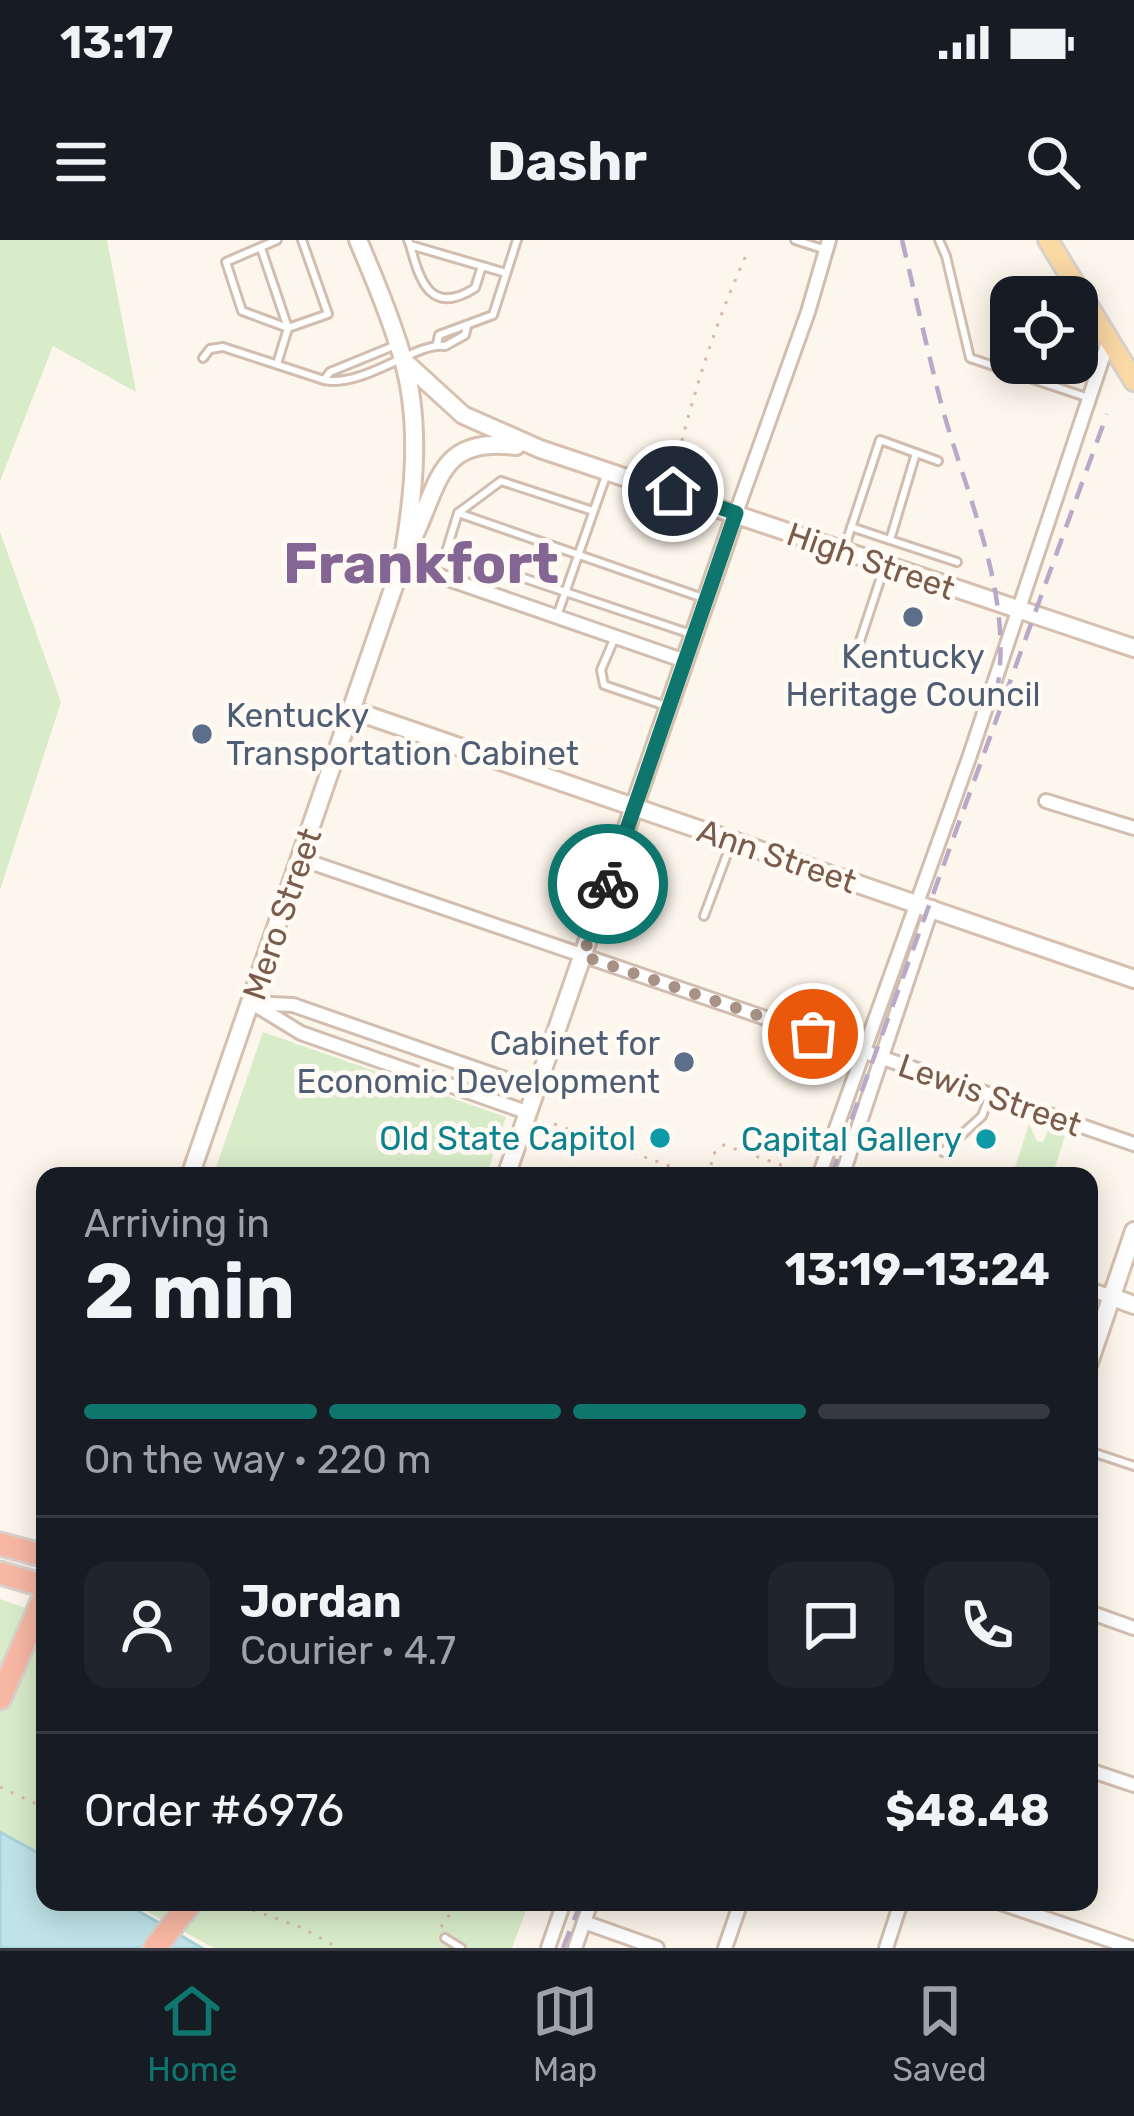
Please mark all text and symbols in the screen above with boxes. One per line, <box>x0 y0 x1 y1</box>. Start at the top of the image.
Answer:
text: 13:17 <box>60 16 173 69</box>
icon: menu <box>48 129 114 195</box>
icon: search <box>1020 129 1086 195</box>
text: Dashr <box>487 130 647 194</box>
map controls <box>990 276 1098 384</box>
button: locate <box>990 276 1098 384</box>
pin <box>622 440 724 542</box>
icon: home <box>640 458 706 524</box>
street label: High Street <box>782 514 960 608</box>
district label: Frankfort <box>283 530 559 597</box>
marker: Kentucky Heritage Council <box>900 604 926 630</box>
place label: Kentucky Heritage Council <box>786 637 1040 714</box>
place label: Kentucky Transportation Cabinet <box>226 696 579 773</box>
marker: Kentucky Transportation Cabinet <box>189 721 215 747</box>
street label: Ann Street <box>692 811 862 901</box>
street label: Mero Street <box>234 823 330 1005</box>
courier <box>548 824 668 944</box>
icon: bike <box>575 851 641 917</box>
pin <box>762 983 864 1085</box>
icon: bag <box>780 1001 846 1067</box>
place label: Cabinet for Economic Development <box>297 1024 660 1101</box>
street label: Lewis Street <box>893 1045 1087 1145</box>
marker: Cabinet for Economic Development <box>671 1049 697 1075</box>
place label: Old State Capitol <box>379 1119 636 1158</box>
place label: Capital Gallery <box>741 1120 962 1159</box>
marker: Old State Capitol <box>647 1125 673 1151</box>
marker: Capital Gallery <box>973 1126 999 1152</box>
text: Arriving in <box>84 1201 270 1247</box>
text: 13:19–13:24 <box>785 1243 1050 1296</box>
text: 2 min <box>84 1245 295 1338</box>
text: On the way · 220 m <box>84 1437 431 1483</box>
button: person <box>84 1562 210 1688</box>
button: chat <box>768 1562 894 1688</box>
button: phone <box>924 1562 1050 1688</box>
text: Jordan <box>240 1575 402 1628</box>
text: Courier · 4.7 <box>240 1628 456 1674</box>
text: Order #6976 <box>84 1784 344 1837</box>
text: $48.48 <box>885 1784 1050 1837</box>
tab: Home <box>147 1978 238 2089</box>
tab: Map <box>532 1978 598 2089</box>
tab: Saved <box>893 1978 987 2089</box>

